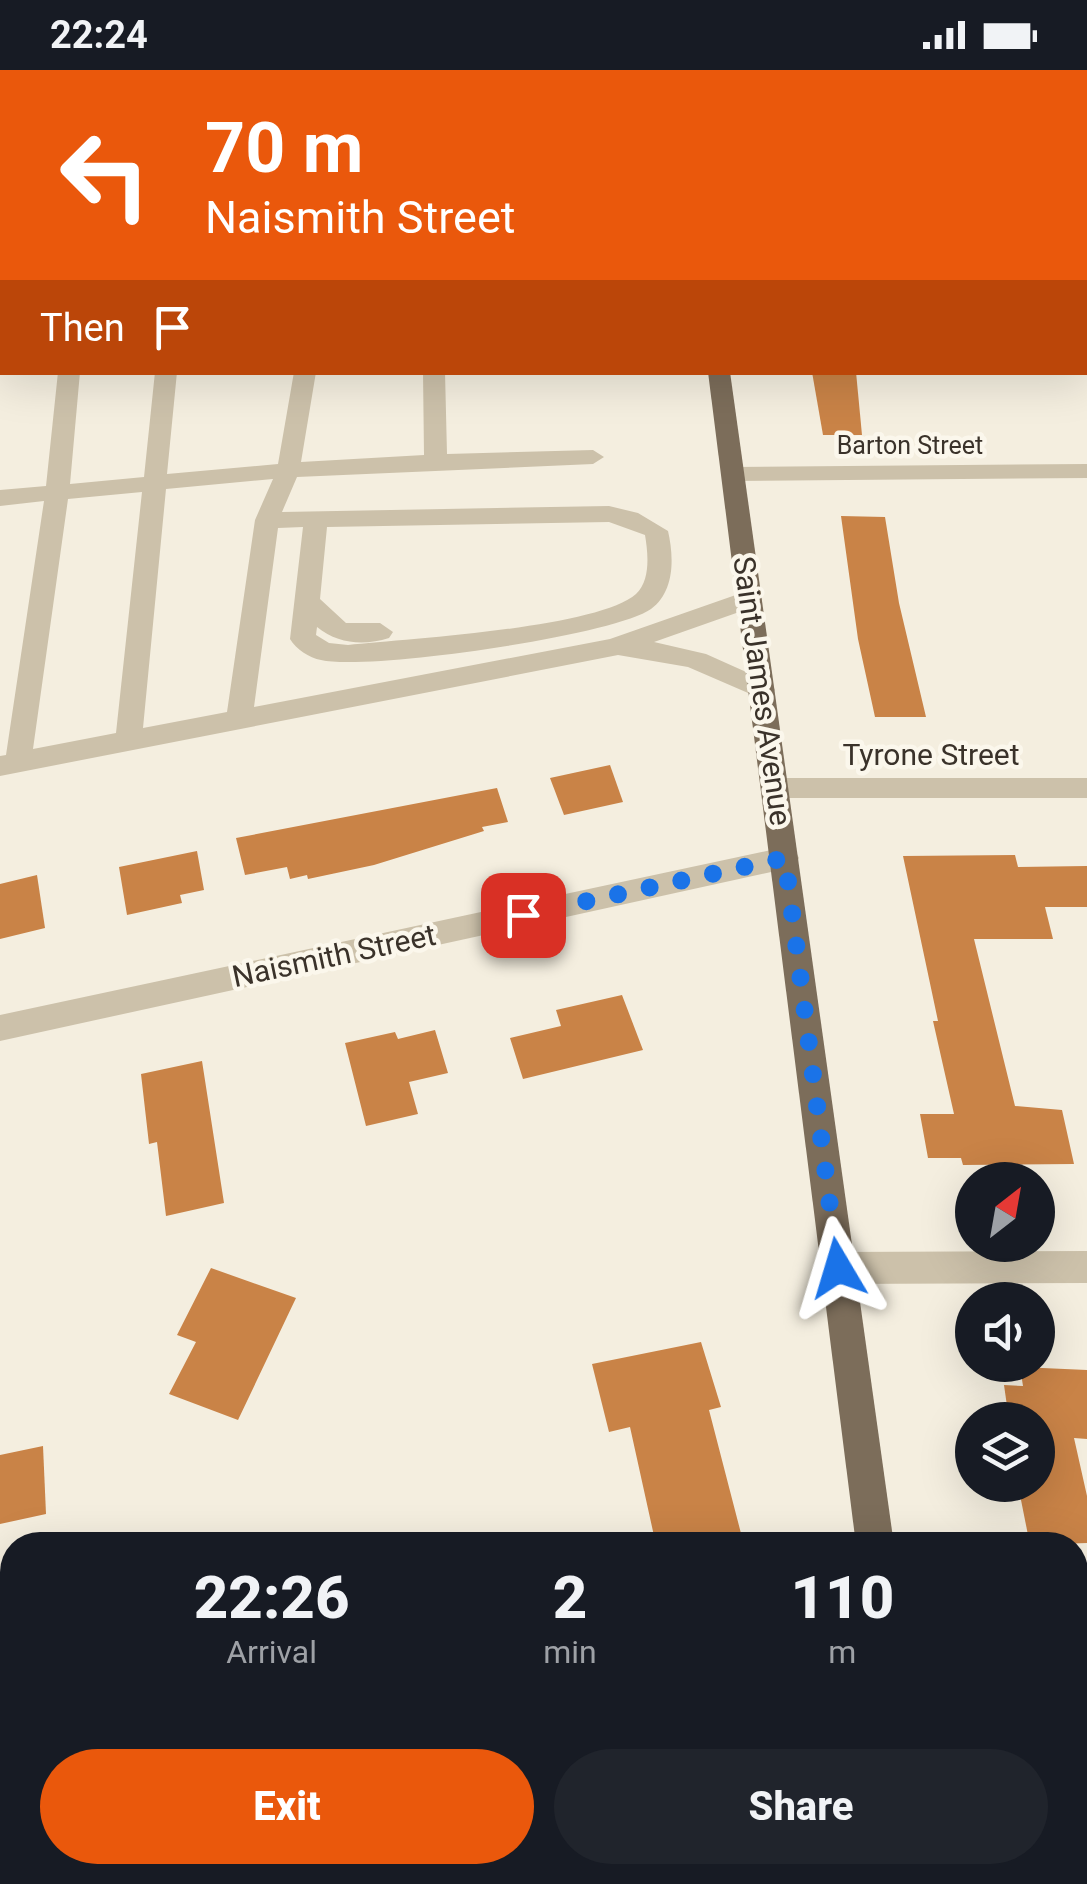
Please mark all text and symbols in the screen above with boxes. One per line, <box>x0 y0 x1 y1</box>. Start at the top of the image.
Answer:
text: 22:24 <box>50 13 148 57</box>
text: 70 m <box>205 107 363 189</box>
icon: left <box>40 110 170 240</box>
text: Naismith Street <box>205 191 516 244</box>
icon: arrive <box>145 300 200 355</box>
text: Then <box>40 306 125 350</box>
street label: Barton Street <box>837 431 983 460</box>
street label: Saint James Avenue <box>726 554 799 828</box>
street label: Tyrone Street <box>842 737 1020 772</box>
pin <box>481 873 566 958</box>
icon: arrive <box>496 888 551 943</box>
street label: Naismith Street <box>229 917 439 994</box>
north arrow <box>955 1162 1055 1262</box>
map controls <box>955 1162 1055 1502</box>
position arrow <box>786 1216 890 1320</box>
button: sound <box>955 1282 1055 1382</box>
button: layers <box>955 1402 1055 1502</box>
text: 22:26 <box>194 1562 350 1633</box>
text: 2 <box>553 1562 587 1633</box>
text: 110 <box>790 1562 894 1633</box>
text: Arrival <box>226 1633 317 1671</box>
text: min <box>543 1633 597 1671</box>
text: m <box>828 1633 856 1671</box>
button: Exit <box>40 1749 534 1864</box>
button: Share <box>554 1749 1048 1864</box>

